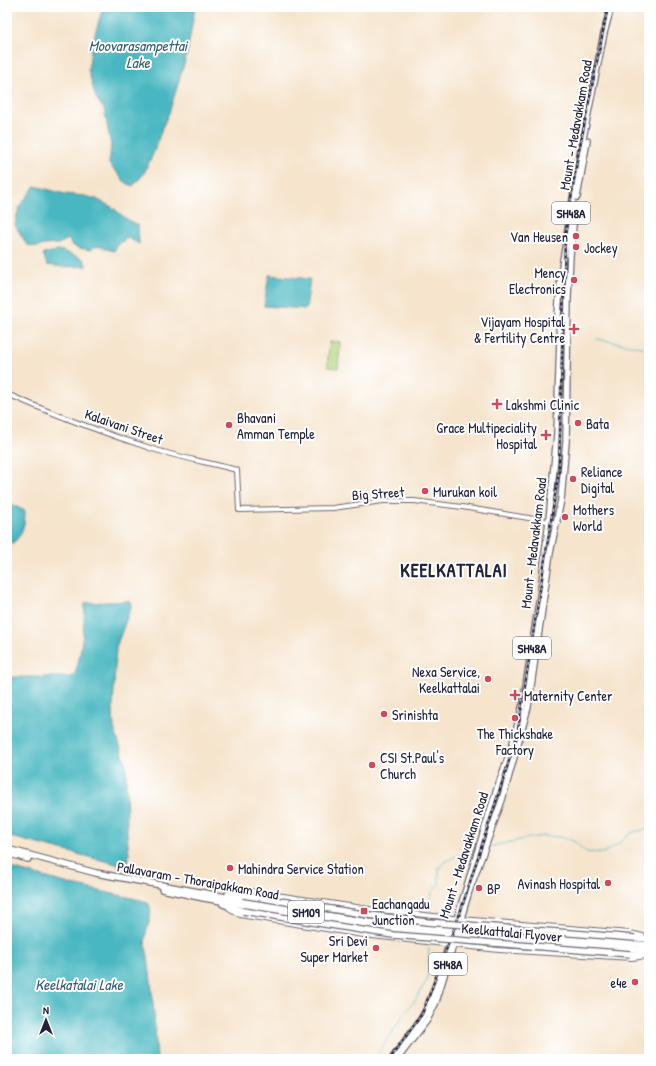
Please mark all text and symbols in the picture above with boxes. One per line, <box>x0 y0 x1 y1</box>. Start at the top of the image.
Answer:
water label: Moovarasampettai Lake <box>89 35 189 73</box>
street label: Mount - Medavakkam Road <box>554 58 596 191</box>
road number: SH48A <box>552 202 590 224</box>
place label: Van Heusen <box>510 227 568 246</box>
marker: Van Heusen <box>571 231 581 241</box>
place label: Jockey <box>584 238 618 258</box>
marker: Jockey <box>571 242 581 252</box>
place label: Mency Electronics <box>509 263 566 298</box>
marker: Mency Electronics <box>569 275 579 285</box>
place label: Vijayam Hospital & Fertility Centre <box>474 312 565 348</box>
marker: Vijayam Hospital & Fertility Centre <box>568 323 580 335</box>
place label: Lakshmi Clinic <box>506 395 580 414</box>
marker: Lakshmi Clinic <box>491 398 503 410</box>
street label: Kalaivani Street <box>82 404 166 448</box>
place label: Bhavani Amman Temple <box>237 408 315 444</box>
place label: Bata <box>586 414 609 433</box>
place label: Grace Multipeciality Hospital <box>436 418 537 454</box>
marker: Bata <box>573 418 583 428</box>
marker: Bhavani Amman Temple <box>224 420 234 430</box>
marker: Grace Multipeciality Hospital <box>540 429 552 441</box>
place label: Reliance Digital <box>581 462 623 498</box>
marker: Reliance Digital <box>568 474 578 484</box>
street label: Mount - Medavakkam Road <box>516 476 551 609</box>
street label: Big Street <box>351 482 405 505</box>
place label: Murukan koil <box>433 482 497 501</box>
marker: Murukan koil <box>420 486 430 496</box>
place label: Mothers World <box>573 500 614 535</box>
marker: Mothers World <box>560 512 570 522</box>
district label: KEELKATTALAI <box>400 558 508 583</box>
road number: SH48A <box>513 637 551 659</box>
place label: Nexa Service, Keelkattalai <box>412 662 480 697</box>
marker: Nexa Service, Keelkattalai <box>483 674 493 684</box>
place label: Maternity Center <box>524 686 613 706</box>
marker: Maternity Center <box>509 689 521 701</box>
place label: Srinishta <box>392 705 439 724</box>
marker: Srinishta <box>379 709 389 719</box>
marker: The Thickshake Factory <box>510 713 520 723</box>
place label: The Thickshake Factory <box>477 724 554 760</box>
place label: CSI St.Paul's Church <box>380 748 444 783</box>
marker: CSI St.Paul's Church <box>367 760 377 770</box>
street label: Mount - Medavakkam Road <box>434 789 493 920</box>
street label: Pallavaram - Thoraipakkam Road <box>116 856 281 905</box>
place label: Mahindra Service Station <box>238 859 364 878</box>
marker: Mahindra Service Station <box>225 863 235 873</box>
place label: Avinash Hospital <box>517 874 600 894</box>
marker: Avinash Hospital <box>603 878 613 888</box>
place label: BP <box>487 879 501 898</box>
marker: BP <box>474 883 484 893</box>
place label: Eachangadu Junction <box>372 894 430 929</box>
road number: SH109 <box>288 901 324 923</box>
marker: Eachangadu Junction <box>359 906 369 916</box>
street label: Keelkattalai Flyover <box>461 918 564 947</box>
place label: Sri Devi Super Market <box>300 931 368 967</box>
marker: Sri Devi Super Market <box>371 943 381 953</box>
road number: SH48A <box>429 953 467 975</box>
place label: e4e <box>611 973 627 992</box>
water label: Keelkatalai Lake <box>35 974 124 995</box>
marker: e4e <box>630 977 640 987</box>
north arrow <box>26 1000 66 1040</box>
text: N <box>43 1003 49 1017</box>

